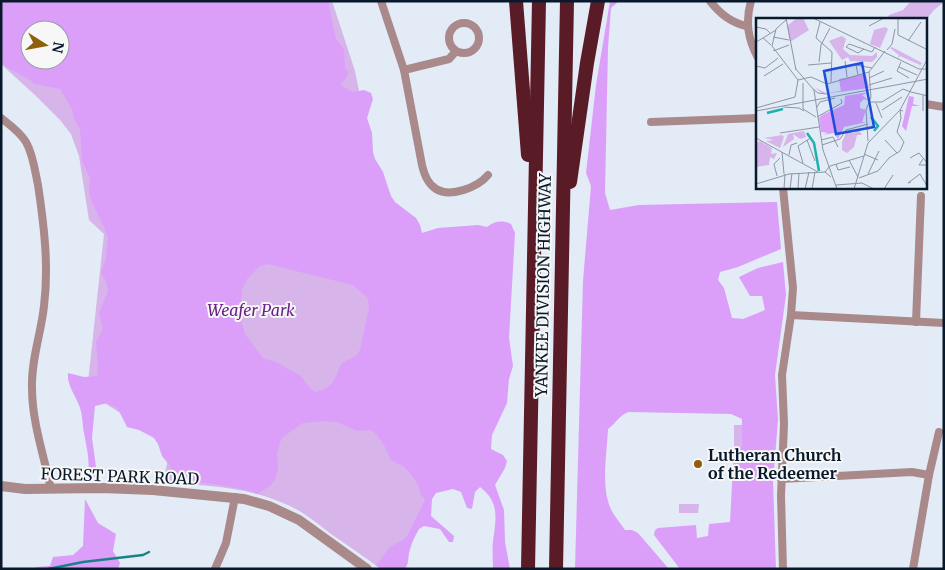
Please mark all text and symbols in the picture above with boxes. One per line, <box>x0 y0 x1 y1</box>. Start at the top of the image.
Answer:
inset map <box>756 18 928 189</box>
north arrow <box>20 20 70 70</box>
text: N <box>48 40 68 55</box>
street label: YANKEE DIVISION HIGHWAY <box>531 172 555 398</box>
park label: Weafer Park <box>207 300 295 320</box>
place label: Lutheran Church of the Redeemer <box>708 445 842 483</box>
marker: Lutheran Church of the Redeemer <box>692 458 704 470</box>
street label: FOREST PARK ROAD <box>40 463 200 489</box>

